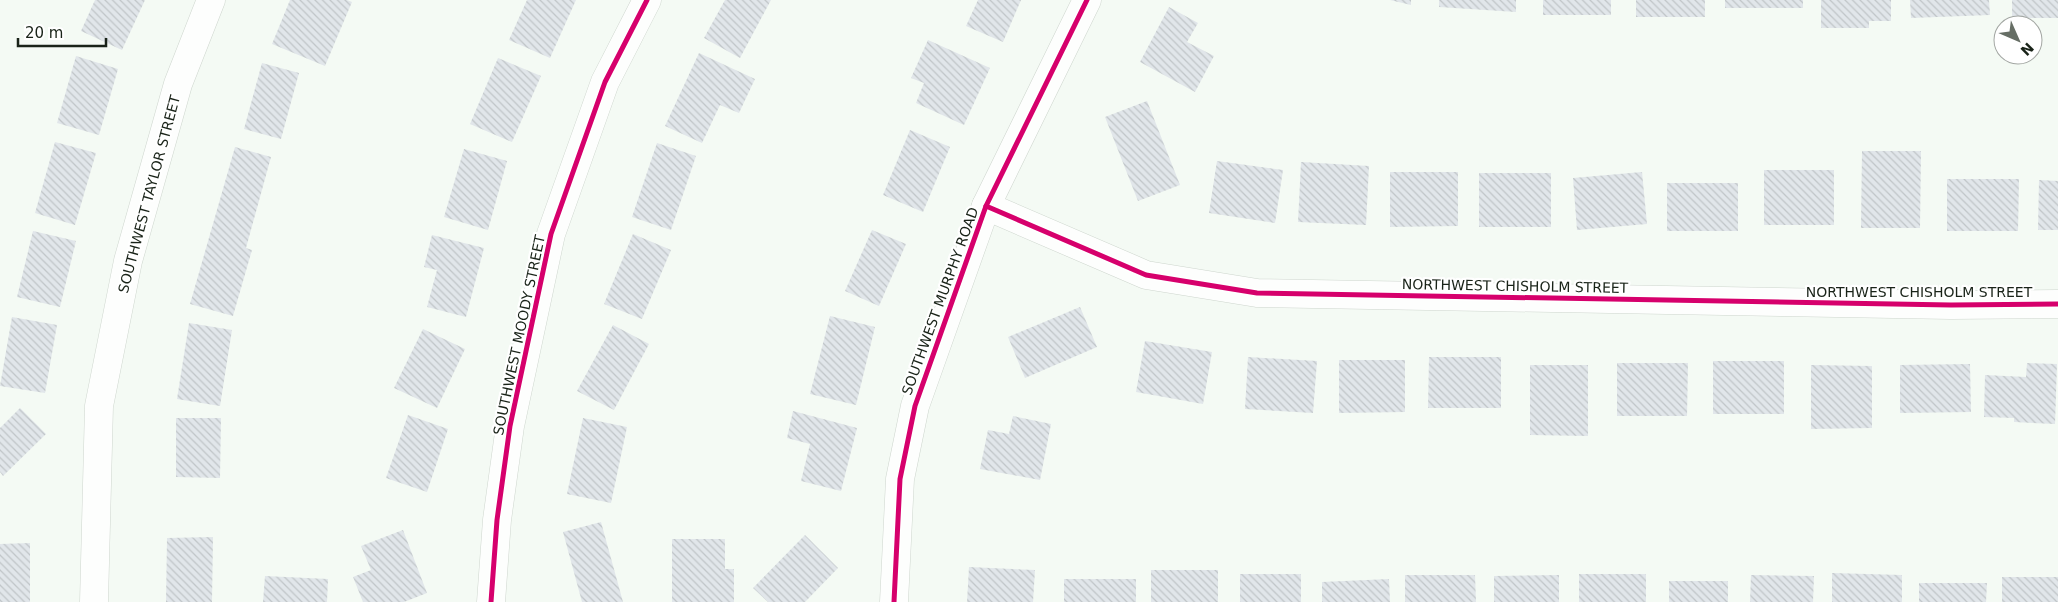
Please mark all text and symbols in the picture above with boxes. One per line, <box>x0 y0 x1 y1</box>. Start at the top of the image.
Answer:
scale bar <box>18 15 105 47</box>
north arrow <box>1993 15 2043 65</box>
text: 20 m <box>25 24 63 42</box>
text: N <box>2017 39 2037 59</box>
street label: SOUTHWEST TAYLOR STREET <box>115 93 183 295</box>
street label: SOUTHWEST MURPHY ROAD <box>899 205 981 397</box>
street label: SOUTHWEST MOODY STREET <box>490 233 548 437</box>
street label: NORTHWEST CHISHOLM STREET <box>1402 276 1629 296</box>
street label: NORTHWEST CHISHOLM STREET <box>1806 284 2033 300</box>

